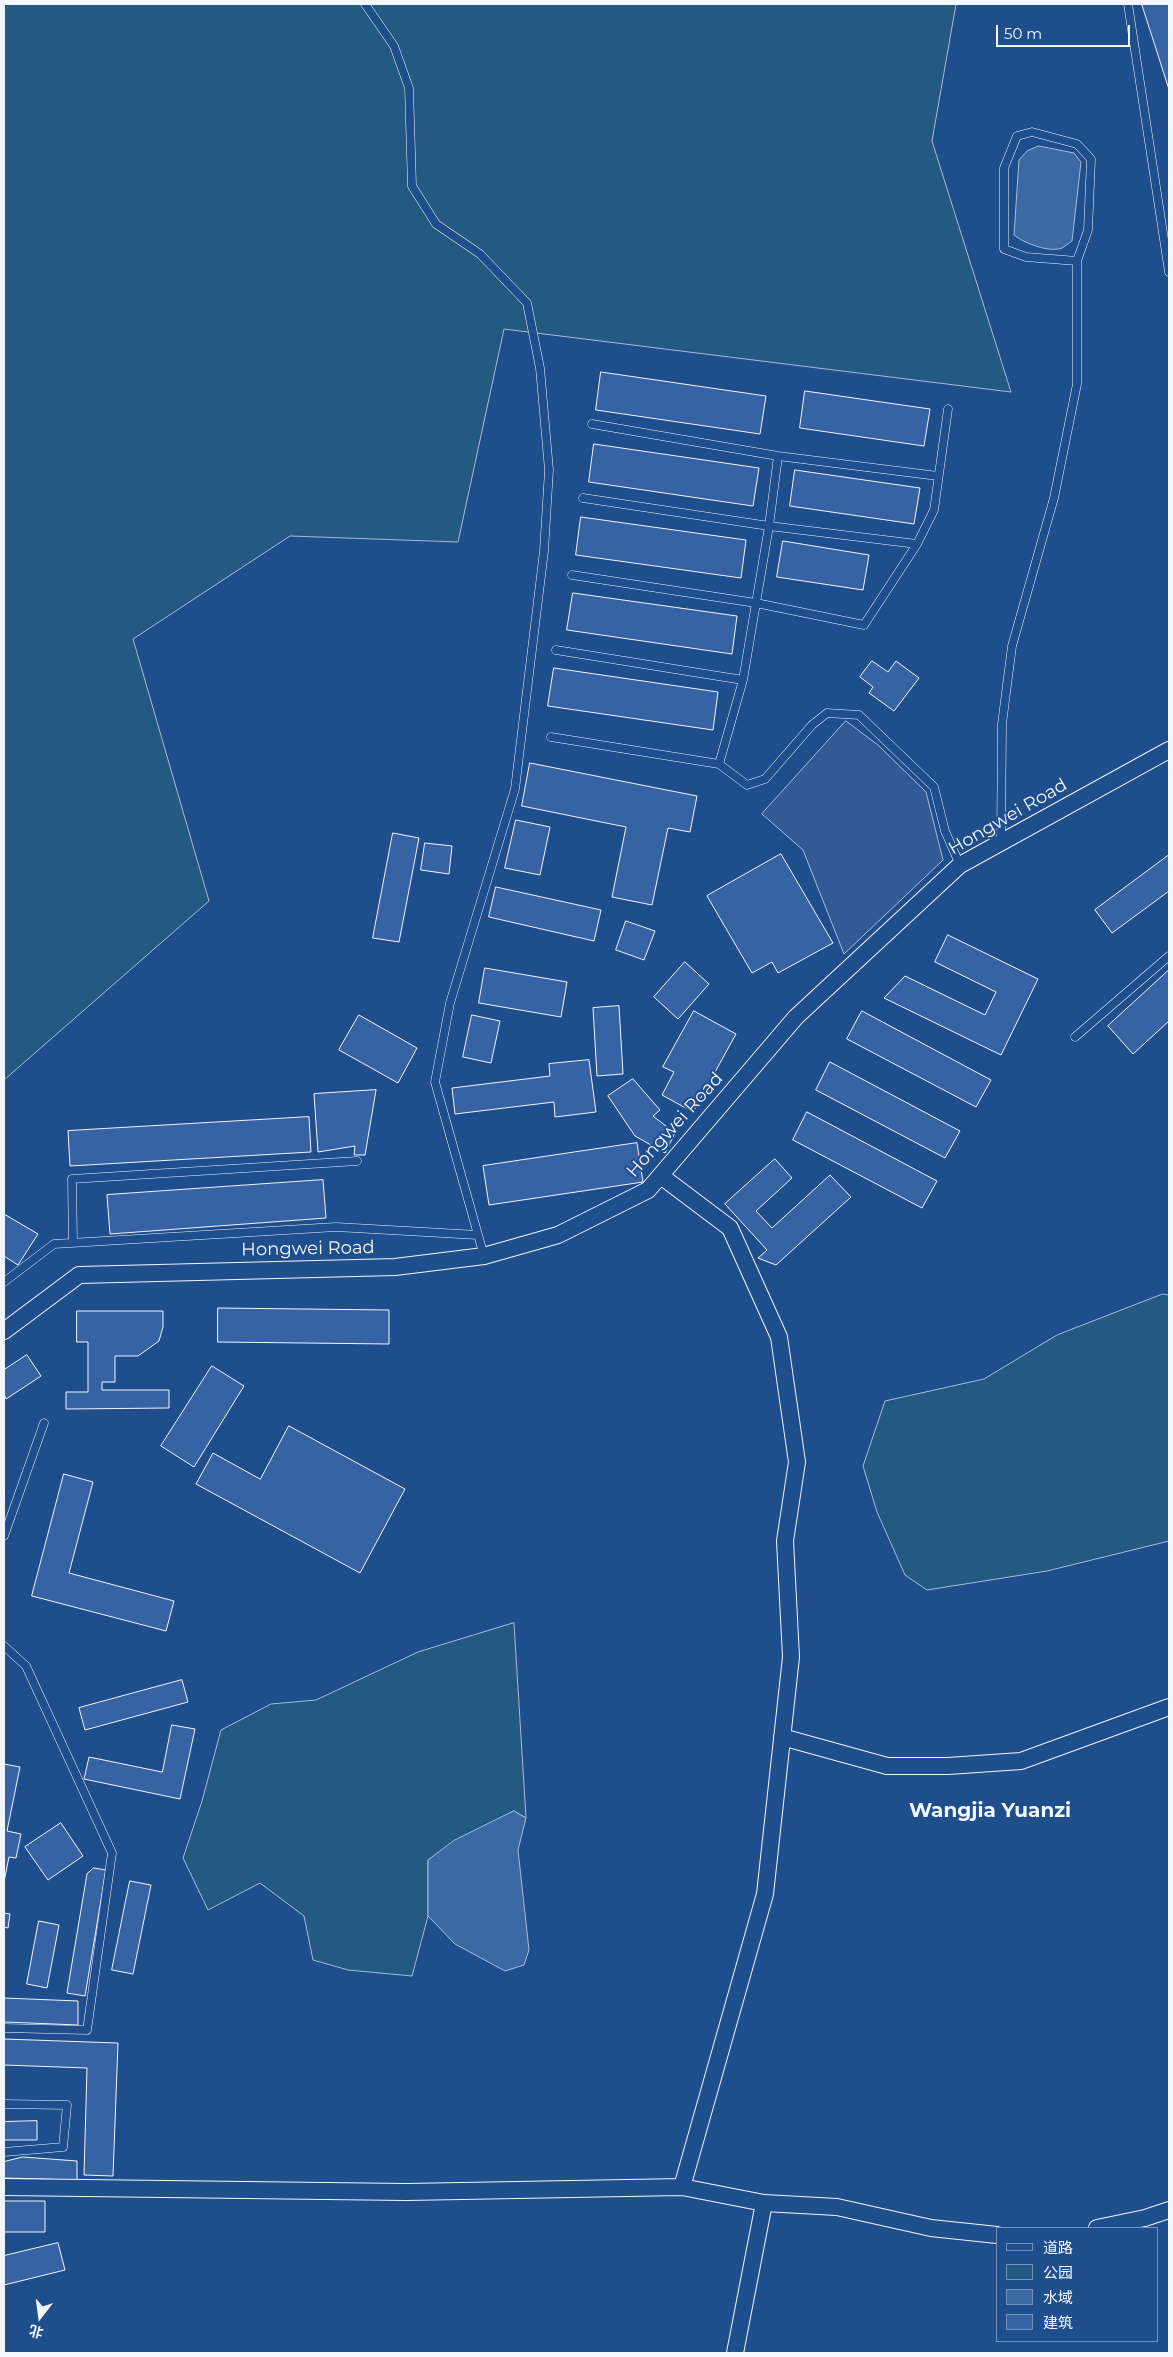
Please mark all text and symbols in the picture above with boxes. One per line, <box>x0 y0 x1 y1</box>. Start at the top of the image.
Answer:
scale bar <box>998 15 1132 47</box>
text: 50 m <box>1004 24 1042 43</box>
street label: Hongwei Road <box>945 774 1071 860</box>
street label: Hongwei Road <box>622 1068 728 1182</box>
street label: Hongwei Road <box>241 1237 375 1261</box>
district label: Wangjia Yuanzi <box>909 1799 1071 1823</box>
legend <box>996 2227 1158 2342</box>
text: 道路 <box>1043 2238 1073 2257</box>
text: 公园 <box>1043 2263 1073 2282</box>
text: 水域 <box>1043 2288 1073 2307</box>
north arrow <box>15 2292 65 2342</box>
text: 建筑 <box>1043 2313 1073 2332</box>
text: 北 <box>27 2321 45 2342</box>

